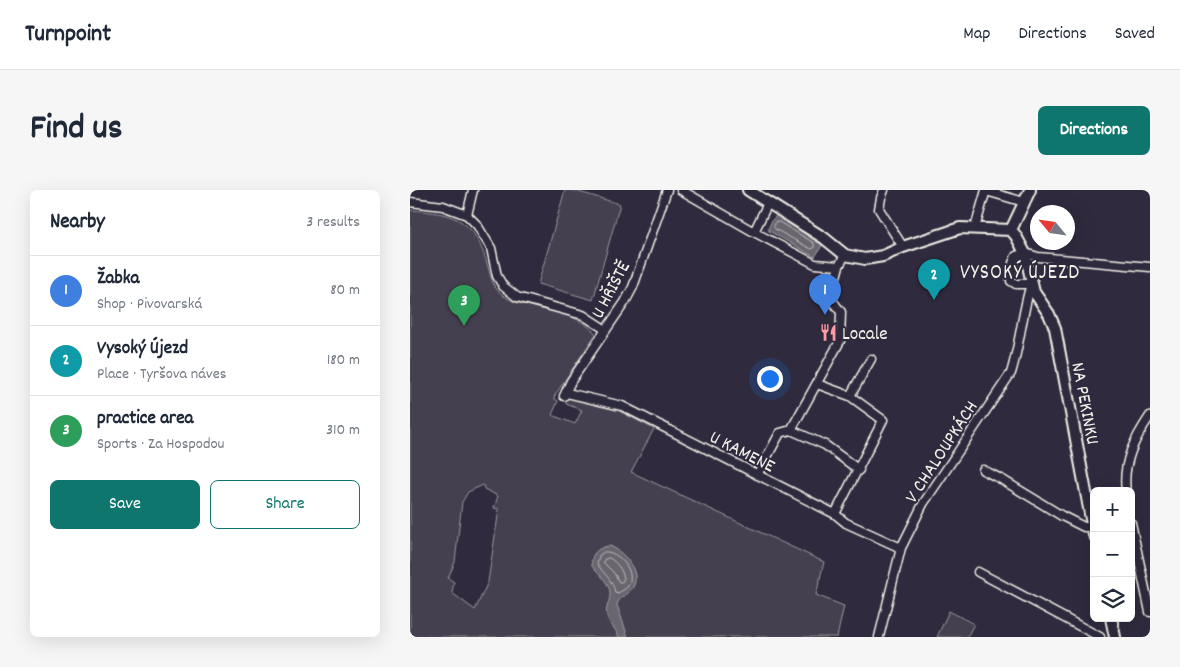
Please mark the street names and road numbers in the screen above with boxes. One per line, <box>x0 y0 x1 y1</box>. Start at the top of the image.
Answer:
street label: U HŘIŠTĚ <box>586 257 639 324</box>
street label: NA PEKINKU <box>1062 360 1105 447</box>
street label: V CHALOUPKÁCH <box>900 396 986 509</box>
street label: U KAMENE <box>704 425 779 481</box>

